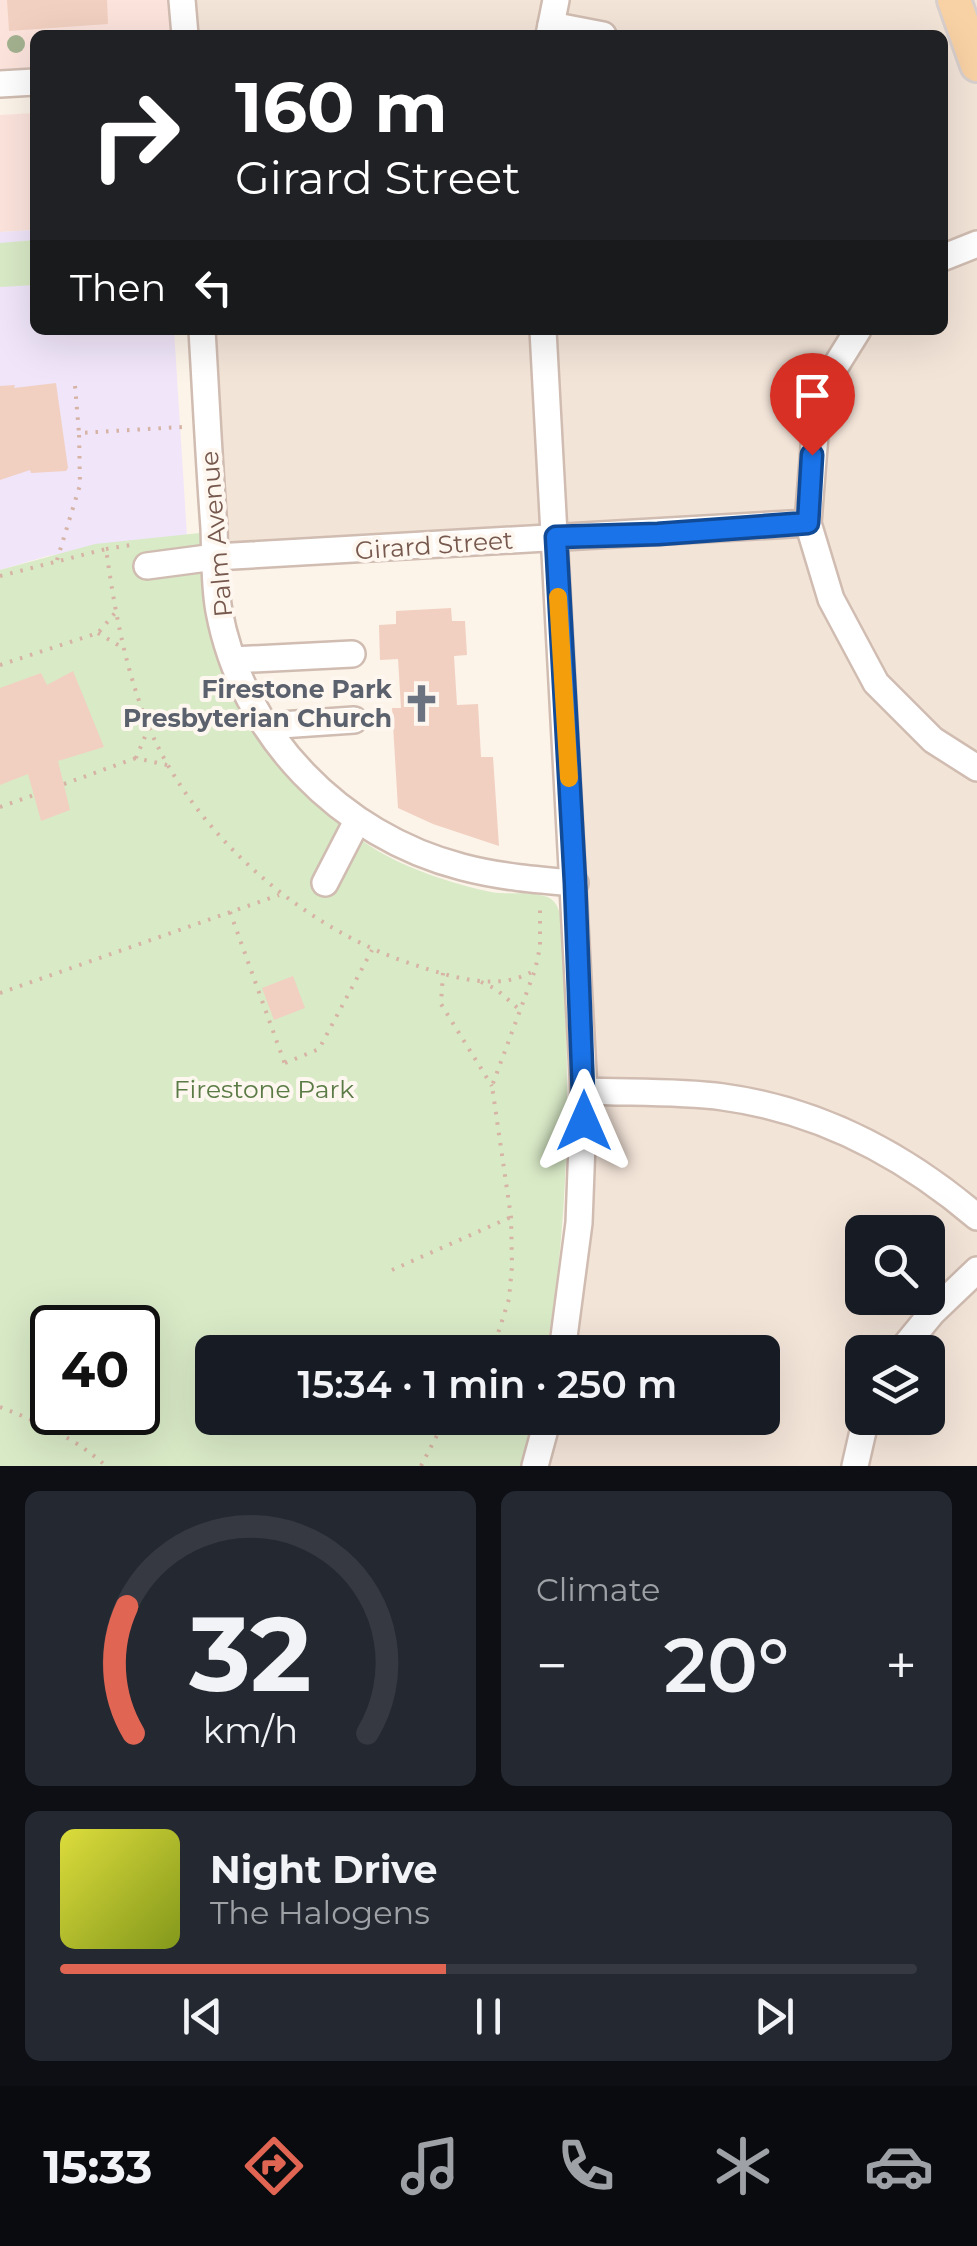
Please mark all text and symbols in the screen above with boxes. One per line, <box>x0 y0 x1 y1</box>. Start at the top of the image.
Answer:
text: 160 m <box>235 64 448 150</box>
icon: right <box>70 70 200 200</box>
text: Girard Street <box>235 150 520 205</box>
icon: left <box>186 260 241 315</box>
text: Then <box>70 264 166 311</box>
pin <box>770 353 855 456</box>
icon: arrive <box>785 368 840 423</box>
street label: Palm Avenue <box>194 450 238 618</box>
street label: Girard Street <box>354 525 514 565</box>
place label: Firestone Park Presbyterian Church <box>123 674 393 733</box>
church icon: Firestone Park Presbyterian Church <box>401 682 443 724</box>
position arrow <box>532 1069 636 1173</box>
park label: Firestone Park <box>174 1074 354 1104</box>
map controls <box>845 1215 945 1435</box>
button: search <box>845 1215 945 1315</box>
speed limit sign: 40 <box>30 1305 160 1435</box>
button: layers <box>845 1335 945 1435</box>
text: 15:34 · 1 min · 250 m <box>298 1361 677 1408</box>
text: Climate <box>536 1570 660 1609</box>
text: 32 <box>188 1590 312 1717</box>
text: 20° <box>664 1619 789 1711</box>
text: − <box>536 1632 568 1699</box>
text: + <box>885 1632 917 1699</box>
text: km/h <box>203 1708 298 1752</box>
text: Night Drive <box>210 1846 437 1893</box>
text: The Halogens <box>210 1893 430 1932</box>
icon: previous <box>175 1989 230 2044</box>
icon: pause <box>461 1989 516 2044</box>
icon: next <box>747 1989 802 2044</box>
icon: directions <box>239 2131 309 2201</box>
icon: music <box>395 2131 465 2201</box>
icon: phone <box>551 2131 621 2201</box>
icon: climate <box>708 2131 778 2201</box>
icon: car <box>864 2131 934 2201</box>
text: 15:33 <box>43 2139 152 2194</box>

